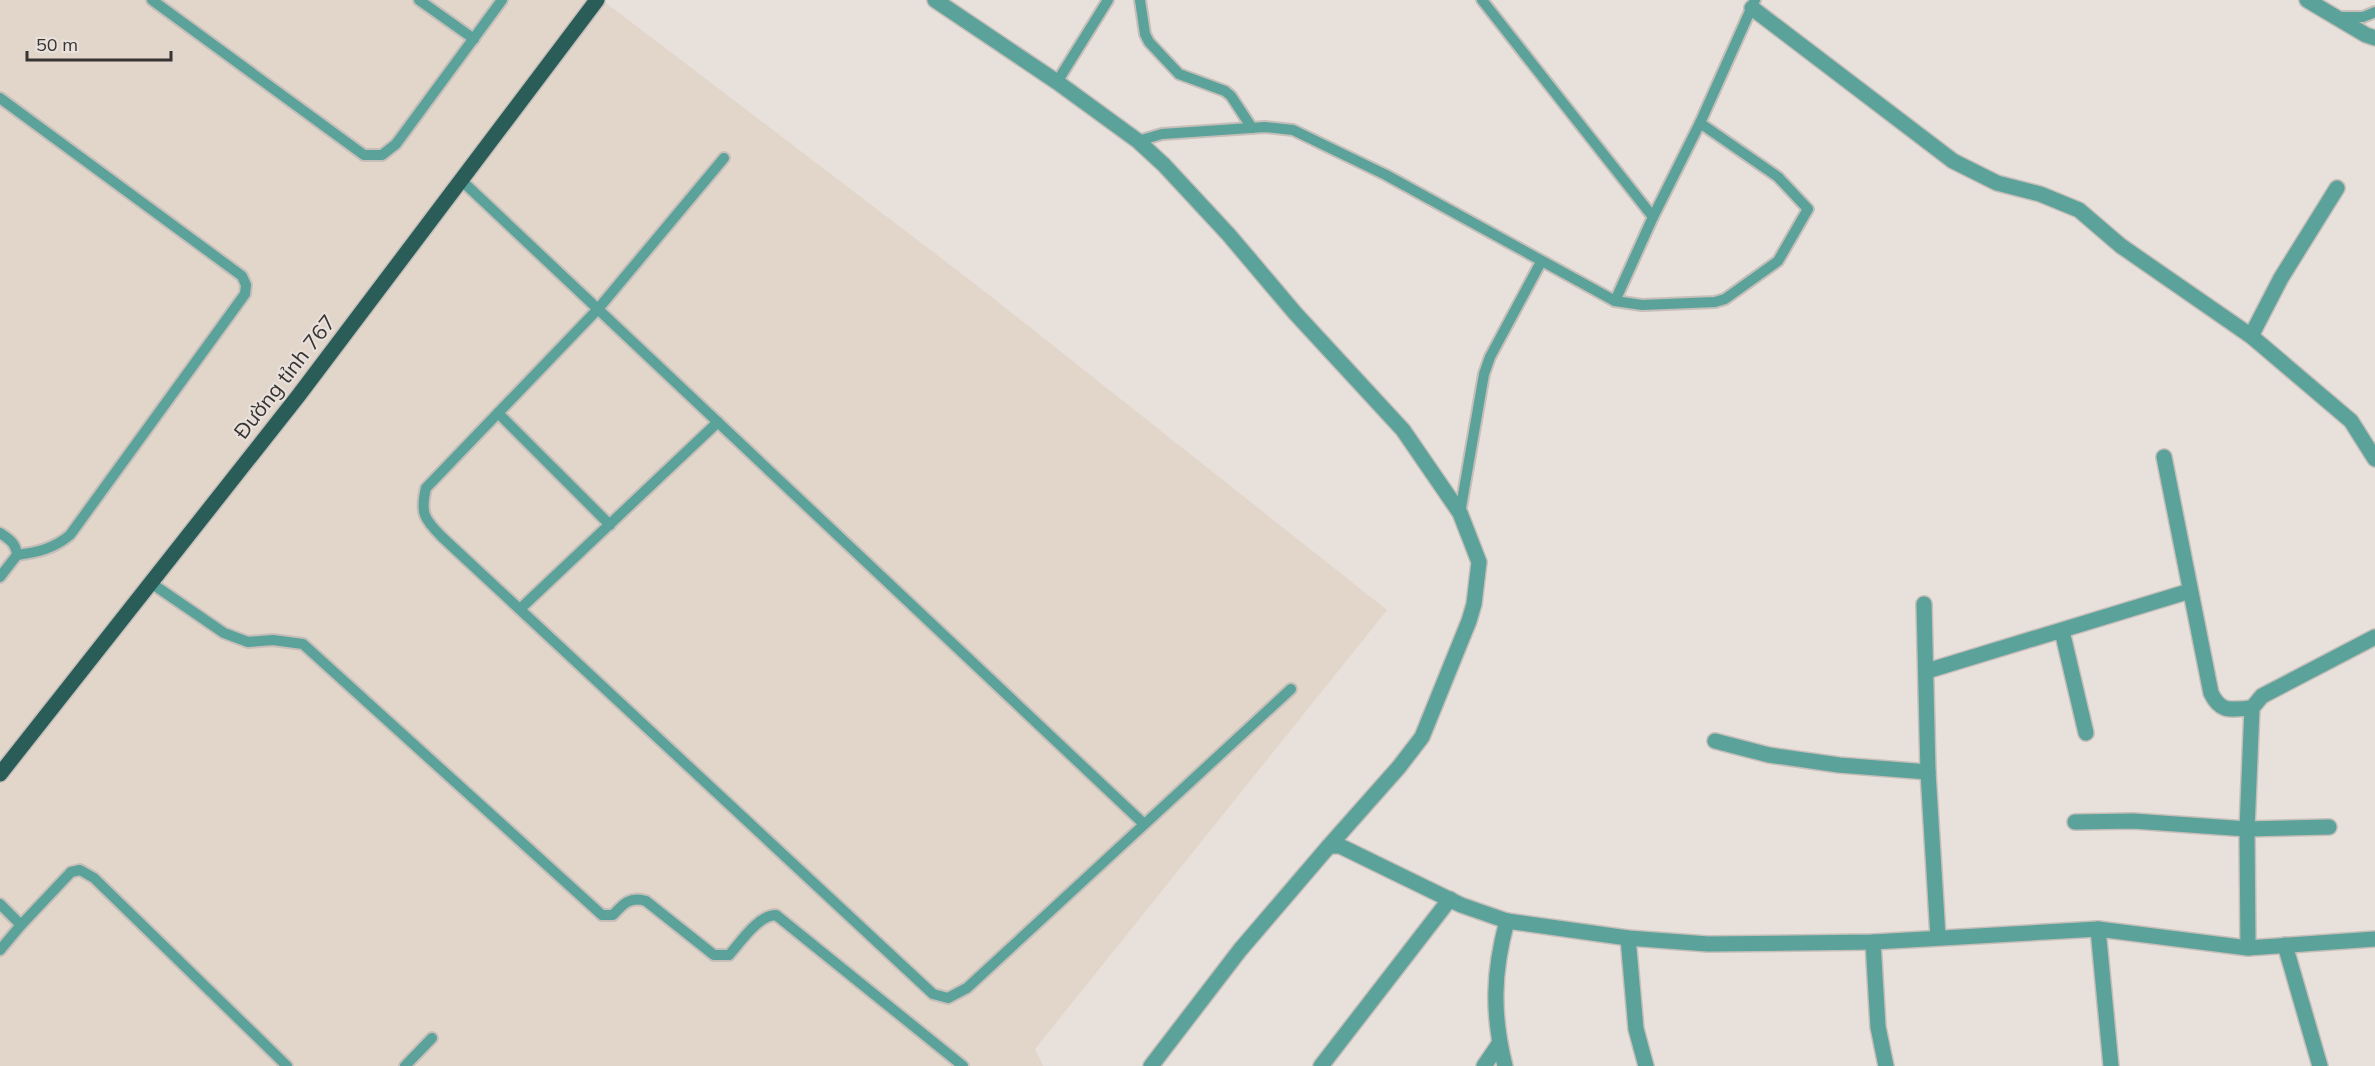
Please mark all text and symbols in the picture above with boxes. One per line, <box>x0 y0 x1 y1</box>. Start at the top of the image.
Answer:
scale bar <box>27 24 171 62</box>
text: 50 m <box>36 33 78 56</box>
street label: Đường tỉnh 767 <box>228 309 341 444</box>

